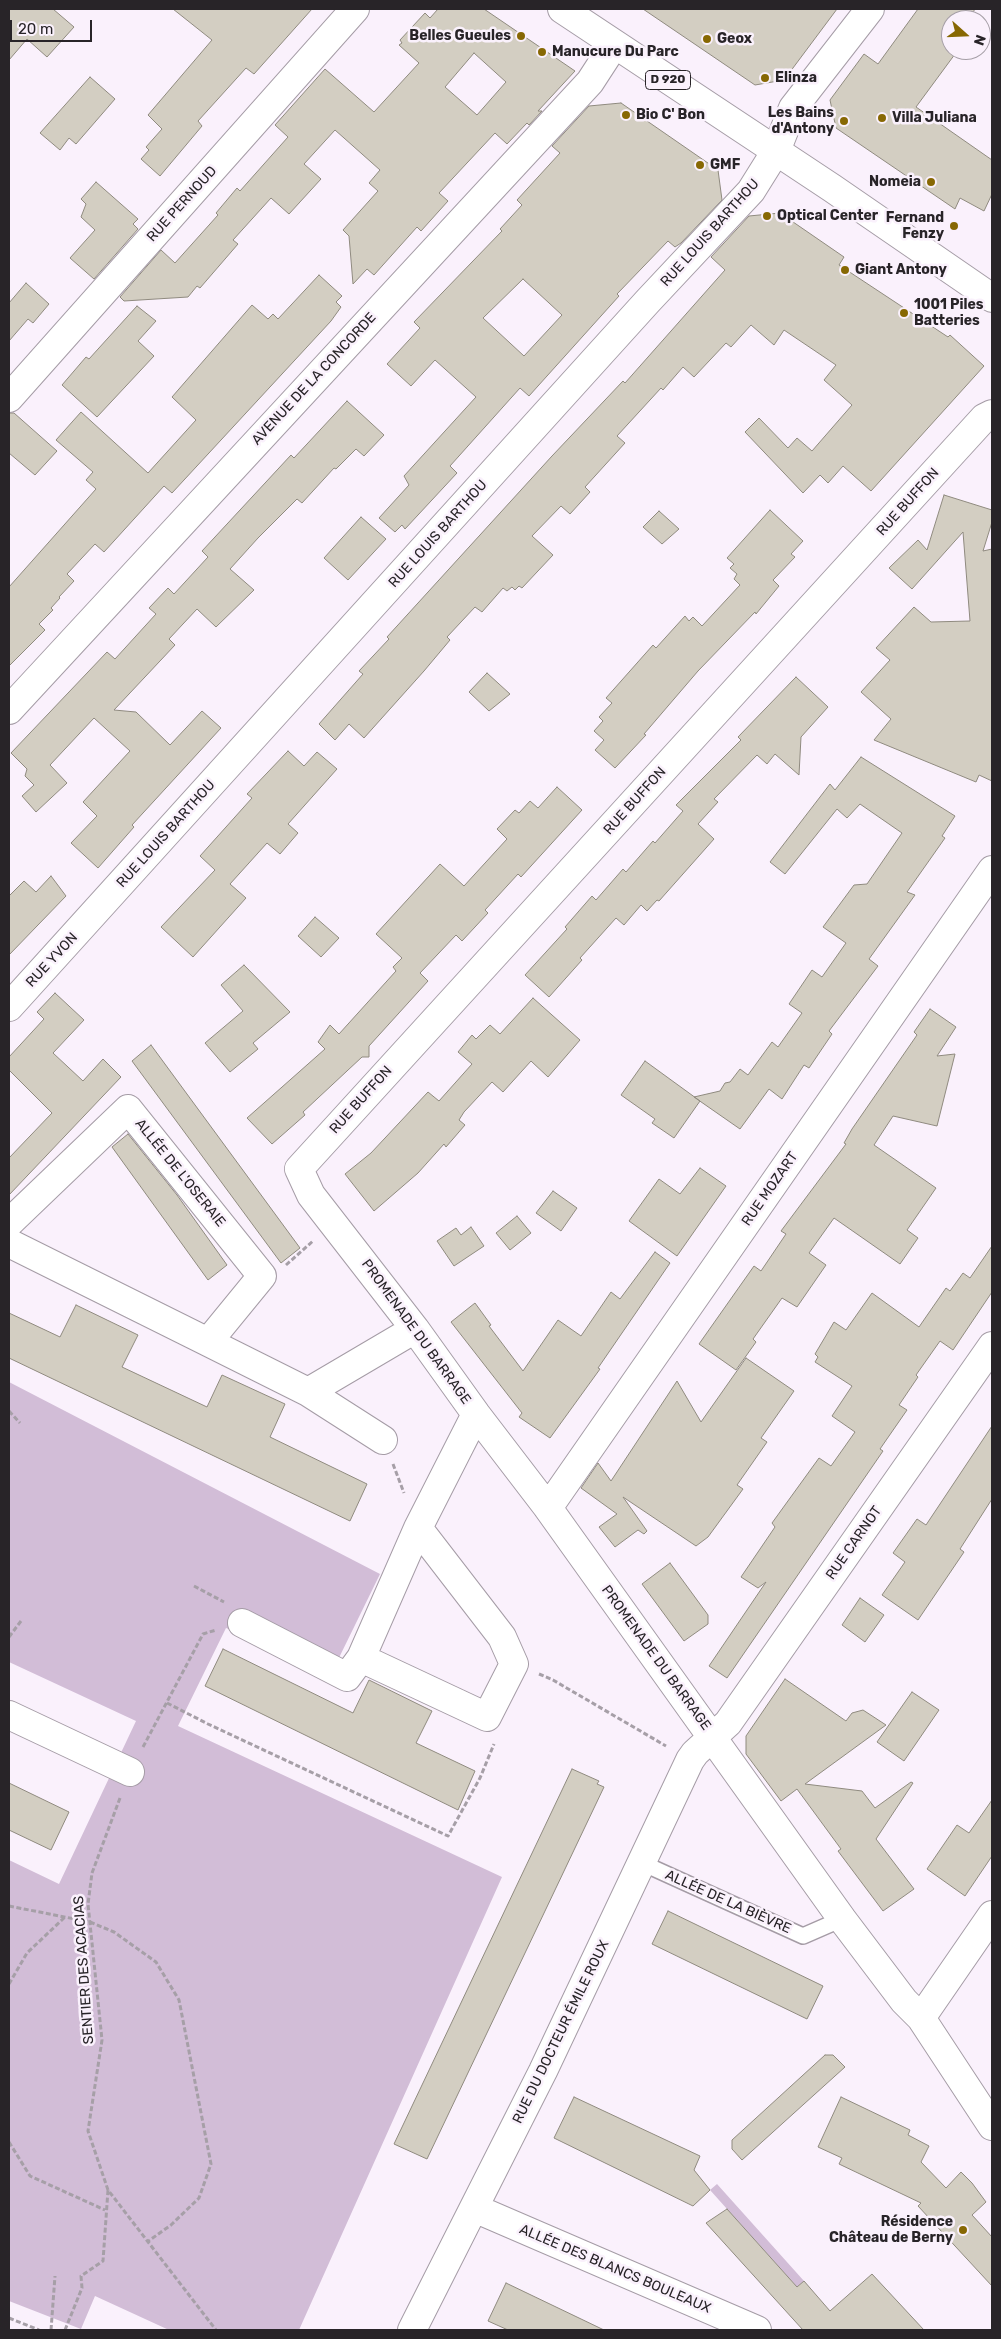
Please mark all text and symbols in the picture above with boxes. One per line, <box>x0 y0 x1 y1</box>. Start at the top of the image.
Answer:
scale bar <box>12 10 95 42</box>
north arrow <box>941 10 991 60</box>
text: 20 m <box>18 20 53 38</box>
place label: Belles Gueules <box>409 28 511 44</box>
marker: Belles Gueules <box>515 30 527 42</box>
place label: Geox <box>717 31 752 47</box>
text: N <box>970 32 989 48</box>
marker: Geox <box>701 33 713 45</box>
place label: Manucure Du Parc <box>552 44 679 60</box>
marker: Manucure Du Parc <box>536 46 548 58</box>
road number: D 920 <box>646 70 690 90</box>
place label: Elinza <box>775 70 817 86</box>
marker: Elinza <box>759 72 771 84</box>
place label: Les Bains d'Antony <box>768 105 834 138</box>
place label: Bio C' Bon <box>636 107 705 123</box>
marker: Bio C' Bon <box>620 109 632 121</box>
place label: Villa Juliana <box>892 110 977 126</box>
marker: Villa Juliana <box>876 112 888 124</box>
marker: Les Bains d'Antony <box>838 115 850 127</box>
place label: GMF <box>710 157 740 173</box>
marker: GMF <box>694 159 706 171</box>
street label: RUE PERNOUD <box>144 163 220 245</box>
place label: Nomeia <box>869 174 921 190</box>
street label: RUE LOUIS BARTHOU <box>657 176 763 290</box>
marker: Nomeia <box>925 176 937 188</box>
place label: Optical Center <box>777 208 878 224</box>
marker: Optical Center <box>761 210 773 222</box>
place label: Fernand Fenzy <box>886 210 944 242</box>
marker: Fernand Fenzy <box>948 220 960 232</box>
place label: Giant Antony <box>855 262 947 278</box>
marker: Giant Antony <box>839 264 851 276</box>
place label: 1001 Piles Batteries <box>914 297 983 330</box>
marker: 1001 Piles Batteries <box>898 307 910 319</box>
street label: AVENUE DE LA CONCORDE <box>248 309 380 449</box>
street label: RUE BUFFON <box>873 465 943 539</box>
street label: RUE LOUIS BARTHOU <box>385 477 491 591</box>
street label: RUE BUFFON <box>600 764 670 838</box>
street label: RUE LOUIS BARTHOU <box>113 777 219 891</box>
street label: RUE YVON <box>23 929 81 991</box>
street label: RUE BUFFON <box>326 1063 396 1137</box>
street label: ALLÉE DE L'OSERAIE <box>131 1116 229 1230</box>
street label: RUE MOZART <box>738 1149 802 1229</box>
street label: PROMENADE DU BARRAGE <box>358 1256 474 1408</box>
street label: RUE CARNOT <box>823 1503 885 1583</box>
street label: PROMENADE DU BARRAGE <box>598 1582 714 1734</box>
street label: ALLÉE DE LA BIÈVRE <box>662 1867 794 1937</box>
street label: SENTIER DES ACACIAS <box>70 1895 98 2045</box>
street label: RUE DU DOCTEUR ÉMILE ROUX <box>509 1938 613 2126</box>
place label: Résidence Château de Berny <box>829 2214 953 2246</box>
street label: ALLÉE DES BLANCS BOULEAUX <box>517 2221 713 2317</box>
marker: Résidence Château de Berny <box>957 2224 969 2236</box>

